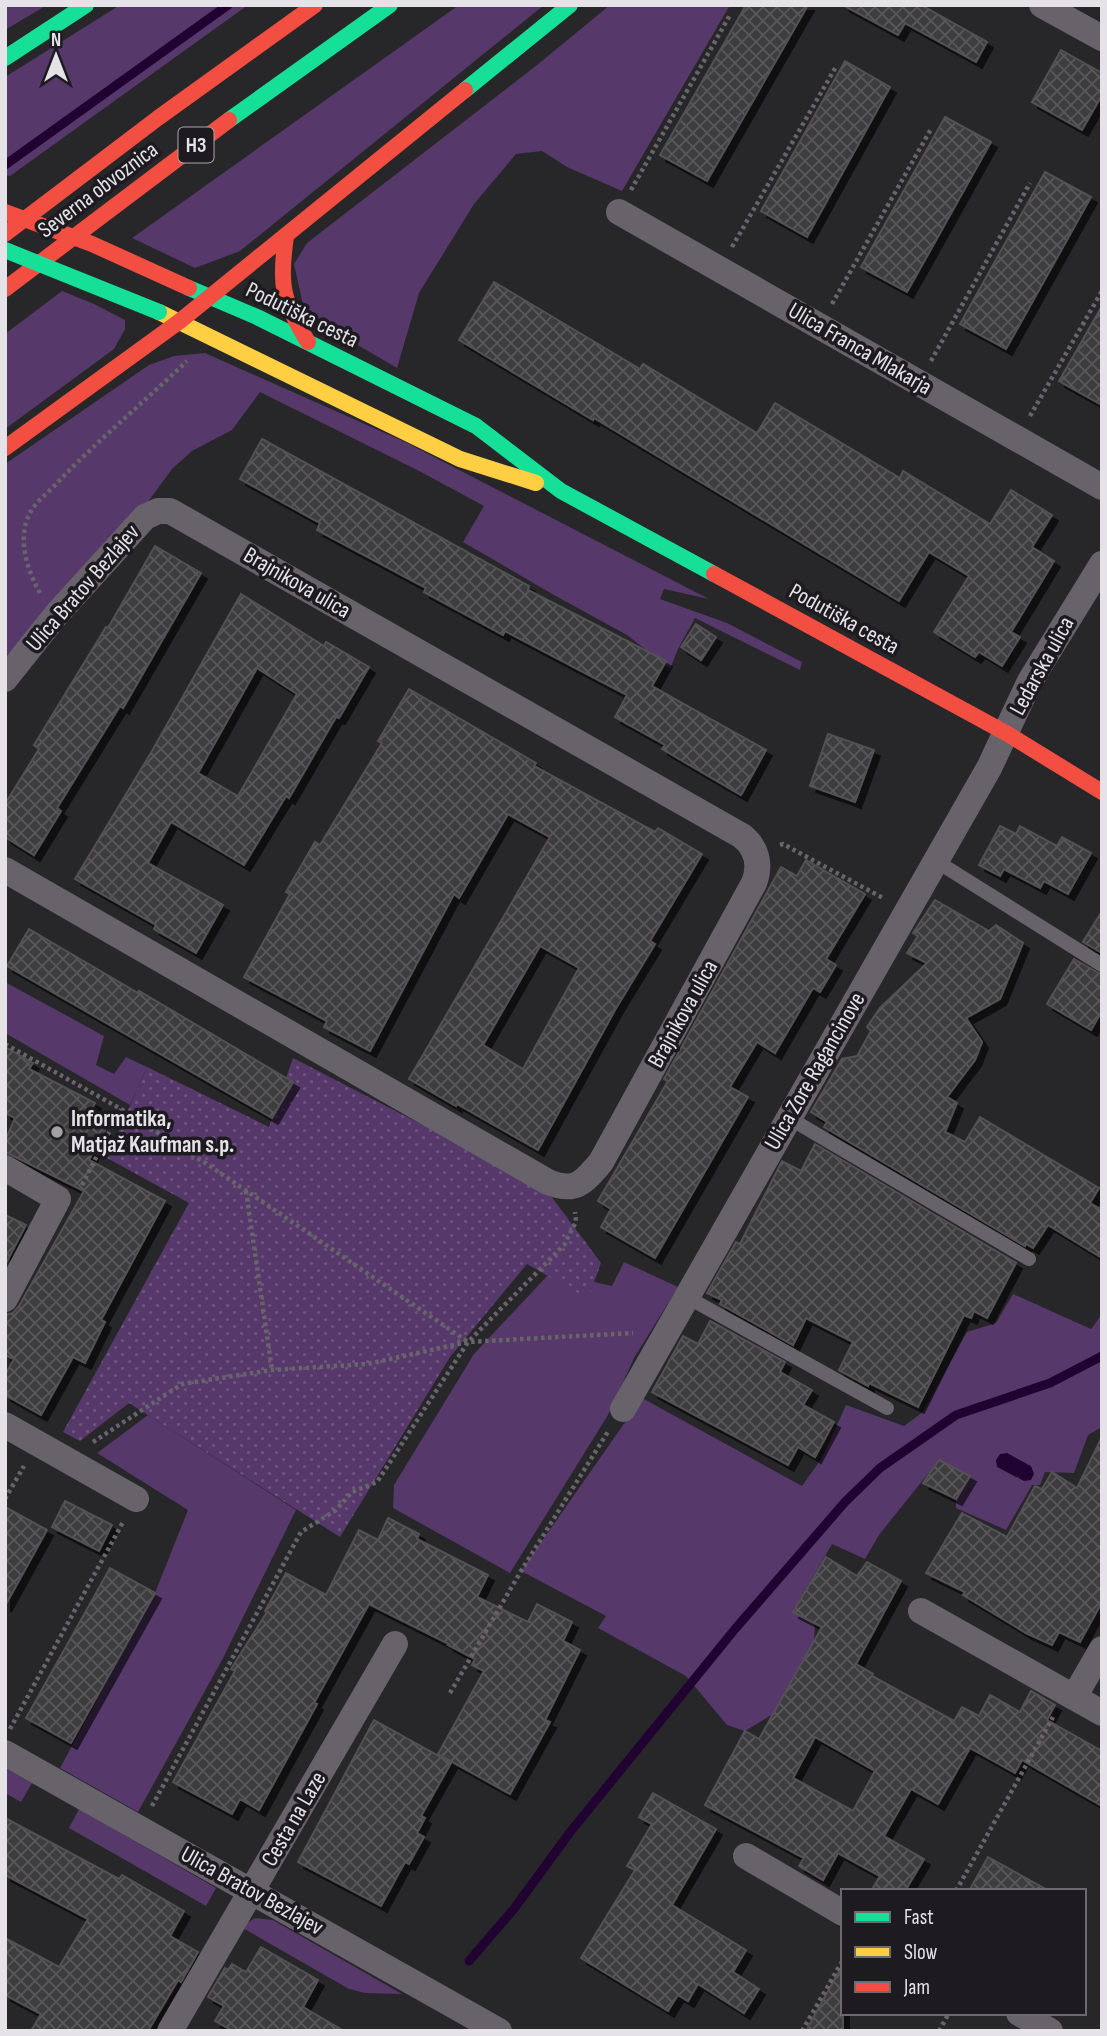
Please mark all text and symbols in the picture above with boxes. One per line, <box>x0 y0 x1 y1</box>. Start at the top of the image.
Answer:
north arrow <box>21 21 91 91</box>
text: N <box>51 29 61 52</box>
road number: H3 <box>178 128 214 162</box>
street label: Severna obvoznica <box>32 136 164 244</box>
street label: Podutiška cesta <box>241 276 363 354</box>
street label: Ulica Franca Mlakarja <box>783 297 937 401</box>
street label: Ulica Bratov Bezlajev <box>20 519 146 657</box>
street label: Brajnikova ulica <box>239 541 355 625</box>
street label: Podutiška cesta <box>784 577 904 661</box>
street label: Ledarska ulica <box>1004 612 1080 720</box>
street label: Brajnikova ulica <box>642 955 724 1073</box>
street label: Ulica Zore Ragancinove <box>759 987 871 1155</box>
place label: Informatika, Matjaž Kaufman s.p. <box>71 1105 234 1159</box>
marker: Informatika, Matjaž Kaufman s.p. <box>49 1124 65 1140</box>
street label: Cesta na Laze <box>256 1767 332 1871</box>
street label: Ulica Bratov Bezlajev <box>176 1840 328 1942</box>
legend <box>841 1889 1086 2015</box>
text: Fast <box>904 1905 934 1930</box>
text: Slow <box>904 1940 938 1965</box>
text: Jam <box>903 1975 930 2000</box>

